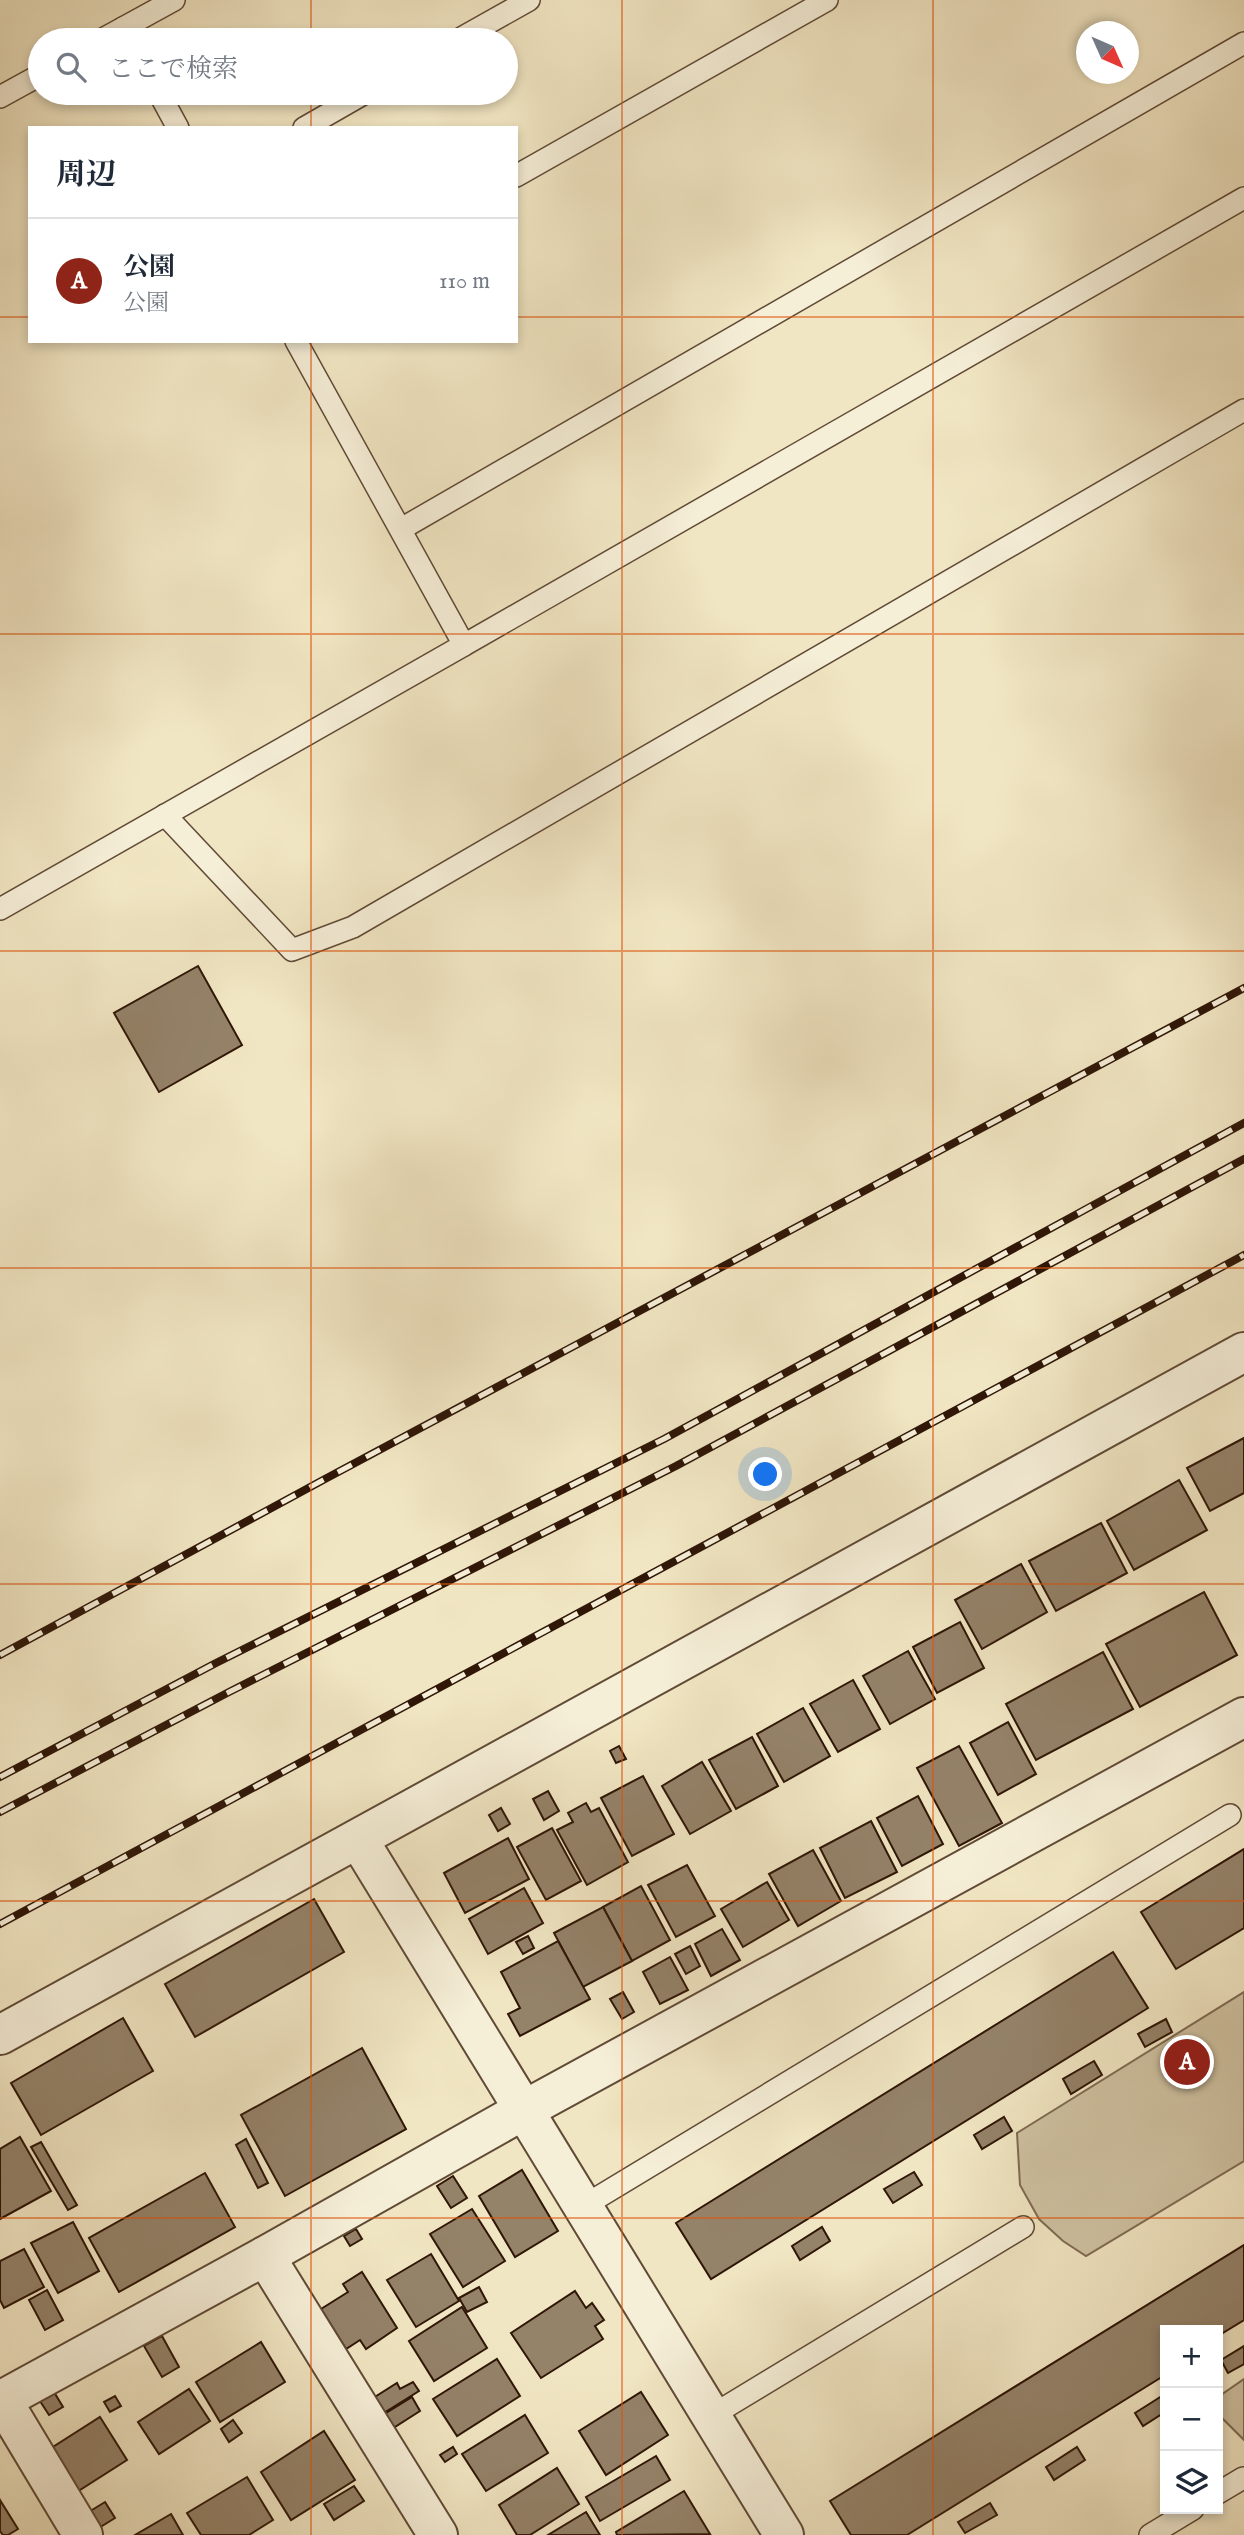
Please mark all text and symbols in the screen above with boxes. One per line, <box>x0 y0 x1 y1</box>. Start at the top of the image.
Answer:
north arrow <box>1076 21 1139 84</box>
search box <box>28 28 518 105</box>
icon: search <box>52 48 90 86</box>
text: ここで検索 <box>108 53 238 86</box>
text: 周辺 <box>56 157 116 195</box>
text: 公園 <box>123 251 175 284</box>
text: A <box>71 267 87 296</box>
text: 110 m <box>439 267 490 296</box>
text: 公園 <box>123 289 169 318</box>
your location <box>748 1457 782 1491</box>
pin: A <box>1164 2036 1210 2088</box>
map controls <box>1160 2325 1223 2514</box>
button: + <box>1160 2325 1223 2388</box>
button: − <box>1160 2388 1223 2451</box>
button: layers <box>1160 2451 1223 2514</box>

